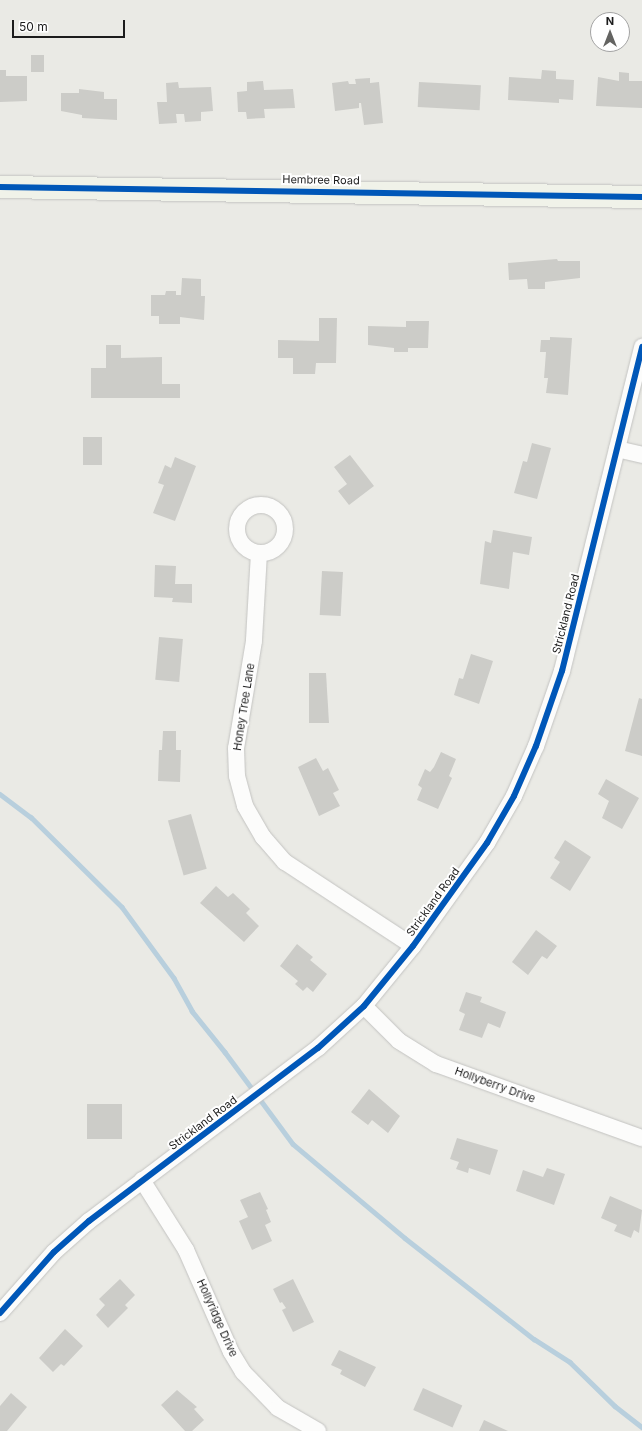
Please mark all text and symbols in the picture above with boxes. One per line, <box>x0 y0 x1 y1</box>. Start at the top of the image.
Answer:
scale bar <box>14 12 127 38</box>
north arrow <box>590 12 630 52</box>
text: N <box>606 14 614 28</box>
text: 50 m <box>19 19 48 34</box>
street label: Hembree Road <box>282 173 360 187</box>
street label: Strickland Road <box>550 573 582 655</box>
street label: Honey Tree Lane <box>231 662 257 752</box>
street label: Strickland Road <box>404 865 462 939</box>
street label: Hollyberry Drive <box>453 1064 537 1106</box>
street label: Strickland Road <box>166 1093 240 1153</box>
street label: Hollyridge Drive <box>194 1277 240 1359</box>

